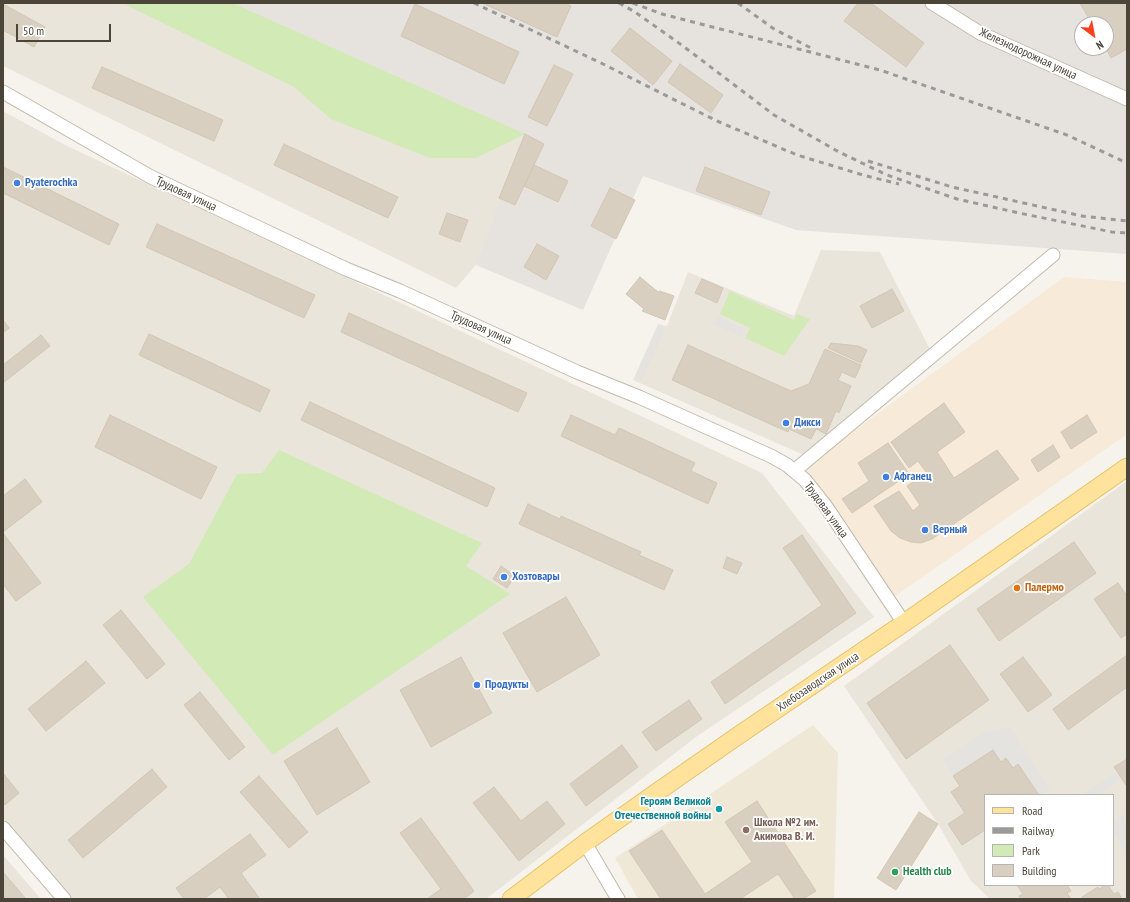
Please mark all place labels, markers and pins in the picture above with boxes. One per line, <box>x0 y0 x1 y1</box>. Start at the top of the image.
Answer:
place label: Pyaterochka <box>25 176 77 190</box>
marker: Pyaterochka <box>12 178 22 188</box>
place label: Дикси <box>794 416 821 430</box>
marker: Дикси <box>781 418 791 428</box>
place label: Афганец <box>894 470 932 484</box>
marker: Афганец <box>881 472 891 482</box>
place label: Верный <box>933 523 967 537</box>
marker: Верный <box>920 525 930 535</box>
place label: Хозтовары <box>512 570 560 584</box>
marker: Хозтовары <box>499 572 509 582</box>
place label: Палермо <box>1025 581 1064 595</box>
marker: Палермо <box>1012 583 1022 593</box>
place label: Продукты <box>485 678 529 692</box>
marker: Продукты <box>472 680 482 690</box>
place label: Героям Великой Отечественной войны <box>614 795 711 823</box>
marker: Героям Великой Отечественной войны <box>714 804 724 814</box>
place label: Школа №2 им. Акимова В. И. <box>754 816 818 844</box>
marker: Школа №2 им. Акимова В. И. <box>741 825 751 835</box>
place label: Health club <box>903 865 952 879</box>
marker: Health club <box>890 867 900 877</box>

